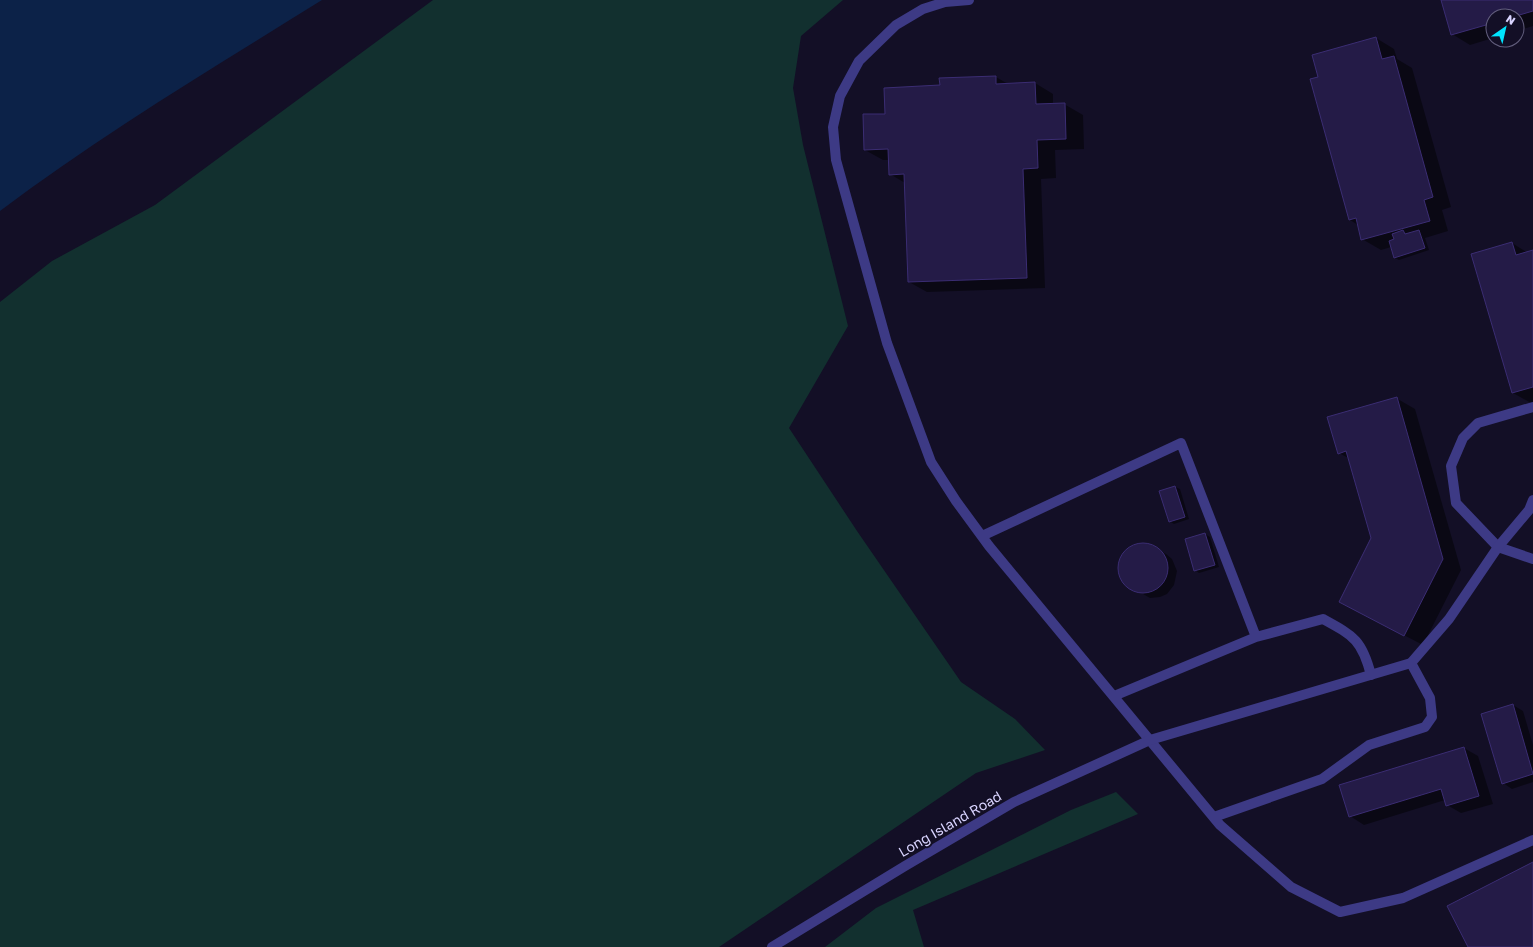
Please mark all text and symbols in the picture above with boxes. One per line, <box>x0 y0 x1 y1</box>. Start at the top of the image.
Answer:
north arrow <box>1485 8 1525 48</box>
text: N <box>1504 12 1518 27</box>
street label: Long Island Road <box>895 787 1004 860</box>

